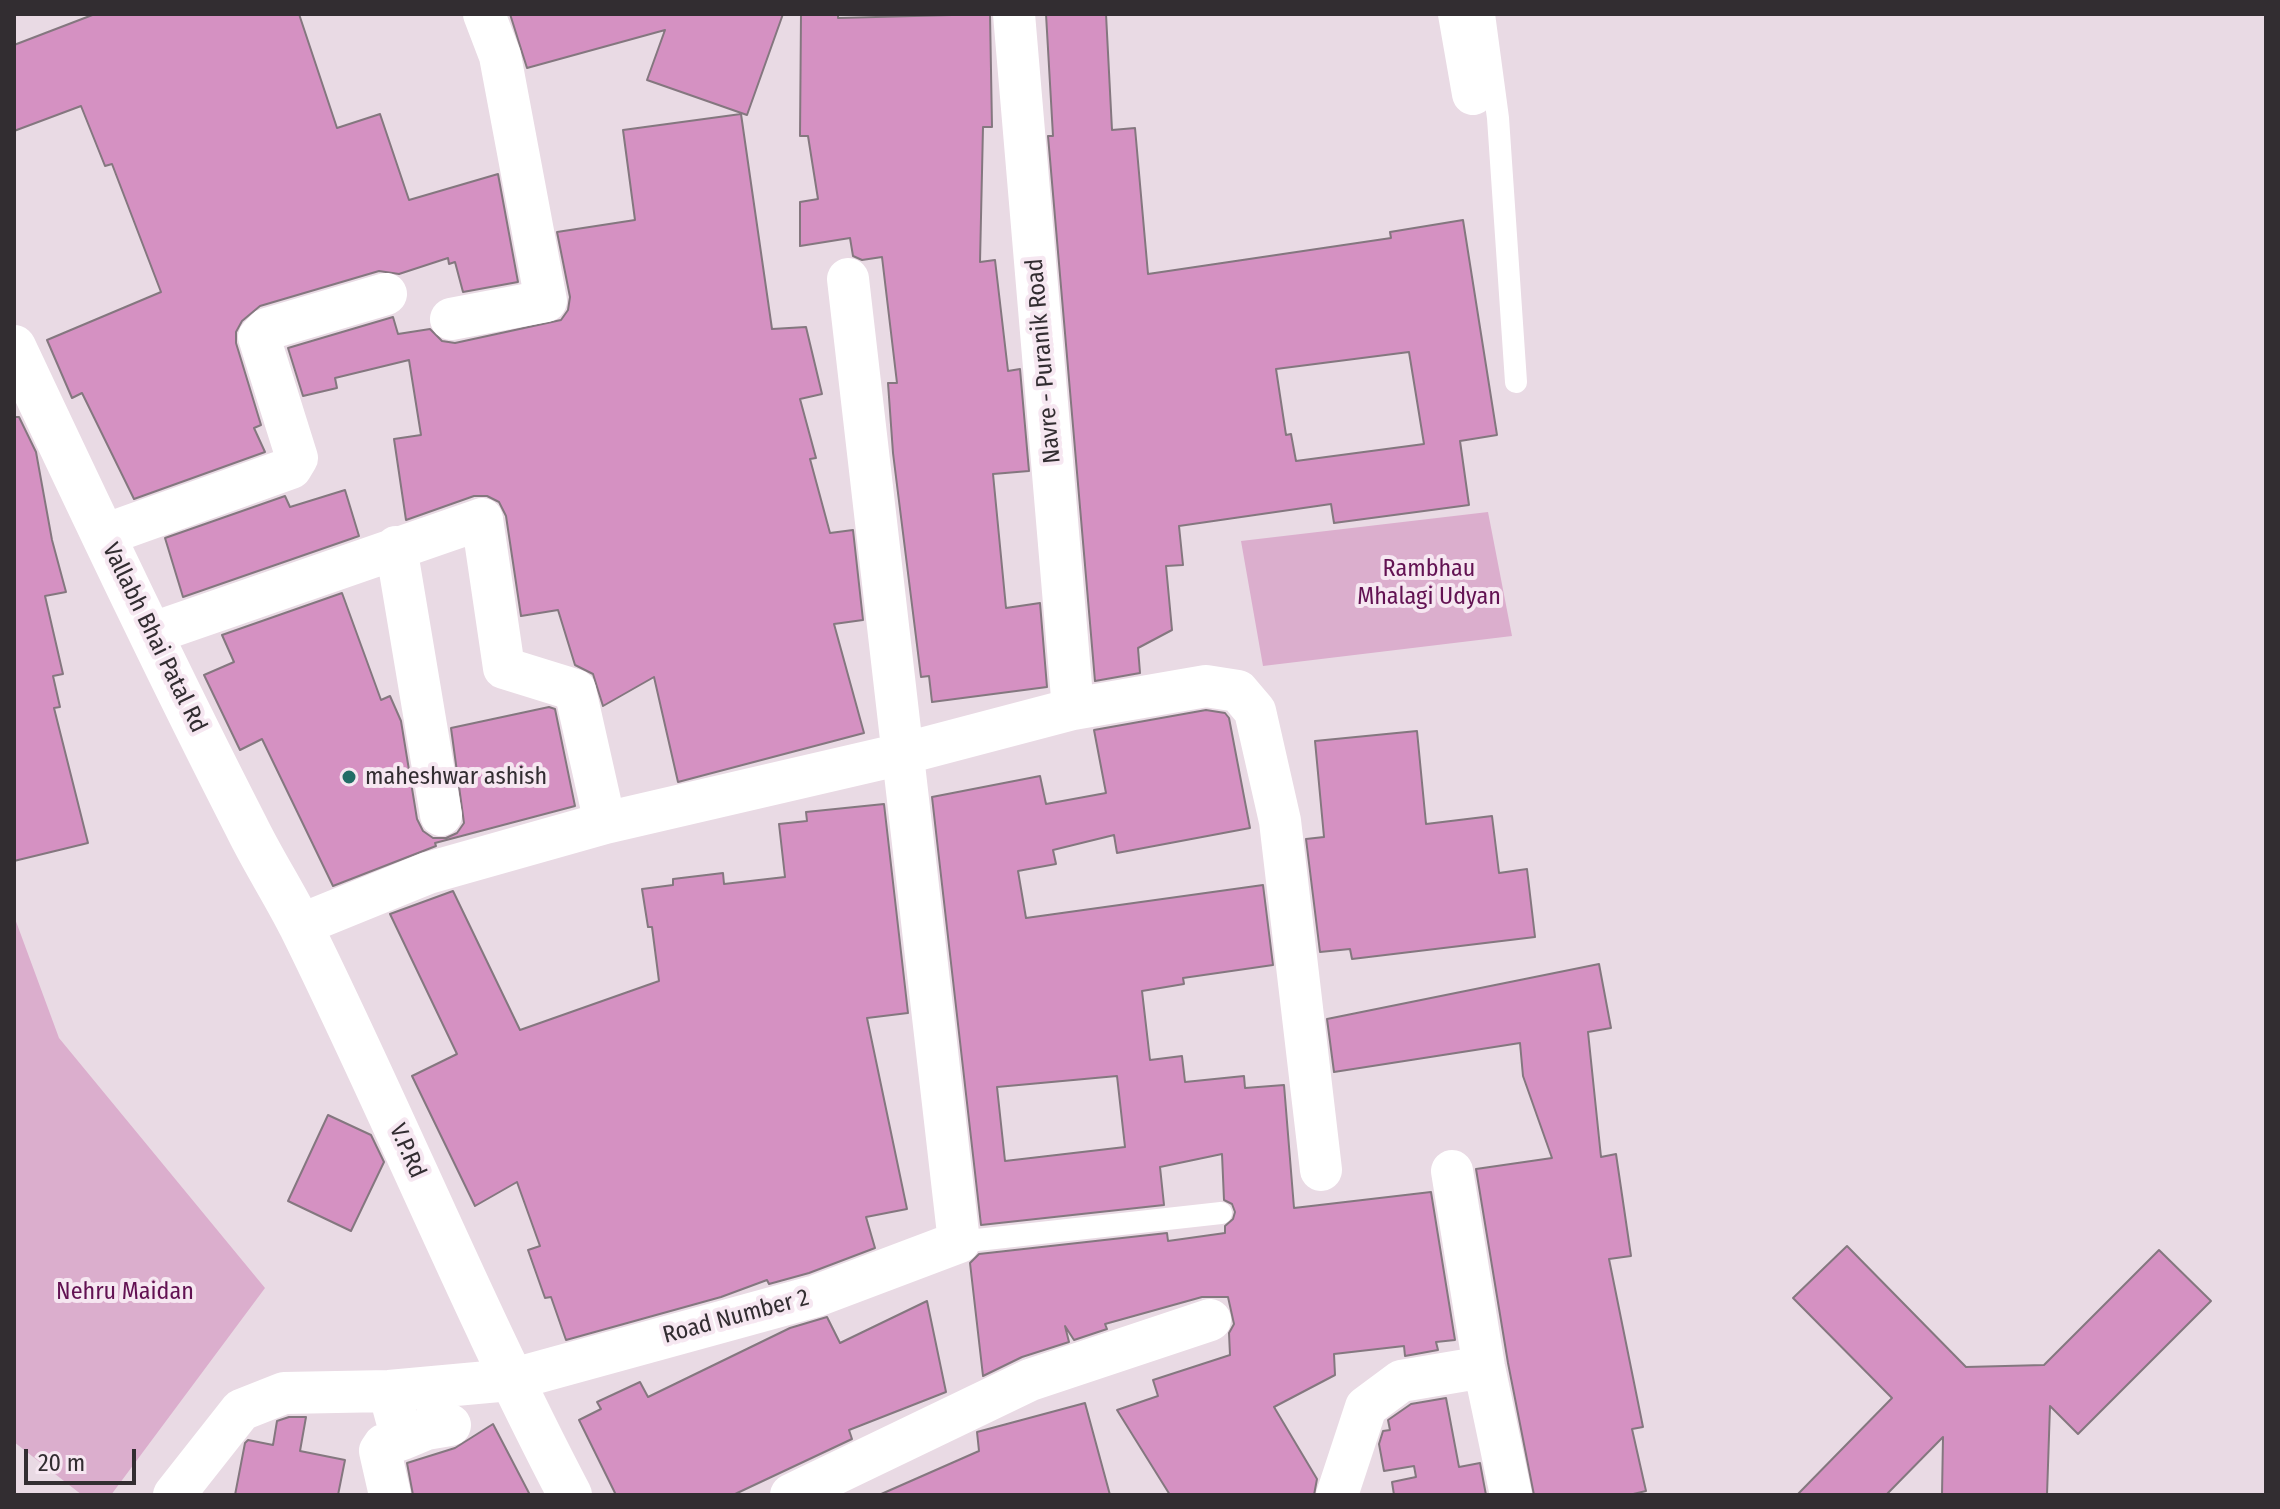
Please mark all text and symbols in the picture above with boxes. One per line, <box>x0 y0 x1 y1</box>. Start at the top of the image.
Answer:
street label: Navre - Puranik Road <box>1021 257 1067 465</box>
street label: Vallabh Bhai Patal Rd <box>96 539 212 737</box>
park label: Rambhau Mhalagi Udyan <box>1357 555 1501 611</box>
place label: maheshwar ashish <box>365 763 547 791</box>
marker: maheshwar ashish <box>340 768 358 786</box>
street label: V.P.Rd <box>382 1119 432 1183</box>
park label: Nehru Maidan <box>56 1278 194 1306</box>
street label: Road Number 2 <box>660 1284 812 1350</box>
scale bar <box>28 1433 140 1483</box>
text: 20 m <box>38 1449 85 1477</box>

